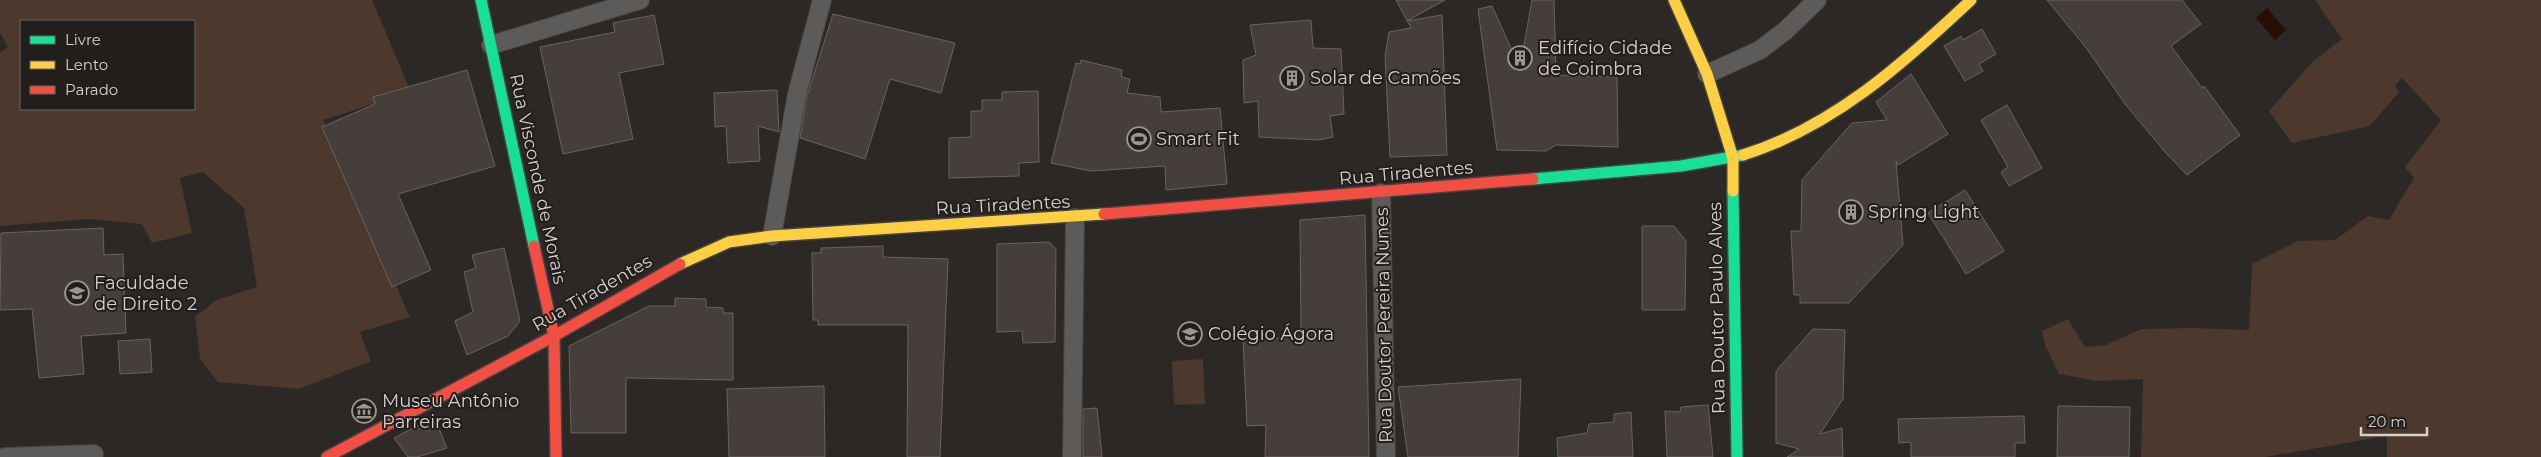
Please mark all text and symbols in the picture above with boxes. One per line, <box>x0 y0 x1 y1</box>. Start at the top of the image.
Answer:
legend <box>20 20 195 110</box>
text: Livre <box>65 30 101 49</box>
place label: Edifício Cidade de Coimbra <box>1538 37 1672 80</box>
building icon: Edifício Cidade de Coimbra <box>1507 45 1533 71</box>
text: Lento <box>65 55 108 74</box>
building icon: Solar de Camões <box>1279 65 1305 91</box>
place label: Solar de Camões <box>1310 67 1461 89</box>
street label: Rua Visconde de Morais <box>505 72 571 286</box>
text: Parado <box>65 80 118 99</box>
sports icon: Smart Fit <box>1126 126 1152 152</box>
place label: Smart Fit <box>1156 128 1240 150</box>
street label: Rua Tiradentes <box>1338 156 1474 190</box>
street label: Rua Tiradentes <box>935 190 1071 220</box>
building icon: Spring Light <box>1838 199 1864 225</box>
place label: Spring Light <box>1868 201 1980 223</box>
street label: Rua Doutor Paulo Alves <box>1704 202 1730 414</box>
street label: Rua Doutor Pereira Nunes <box>1371 207 1397 443</box>
street label: Rua Tiradentes <box>528 250 656 336</box>
place label: Faculdade de Direito 2 <box>94 272 197 315</box>
school or university icon: Faculdade de Direito 2 <box>64 280 90 306</box>
school or university icon: Colégio Ágora <box>1177 321 1203 347</box>
place label: Colégio Ágora <box>1208 323 1334 345</box>
place label: Museu Antônio Parreiras <box>382 390 519 433</box>
museum icon: Museu Antônio Parreiras <box>351 398 377 424</box>
scale bar <box>2361 404 2427 436</box>
text: 20 m <box>2368 412 2406 431</box>

